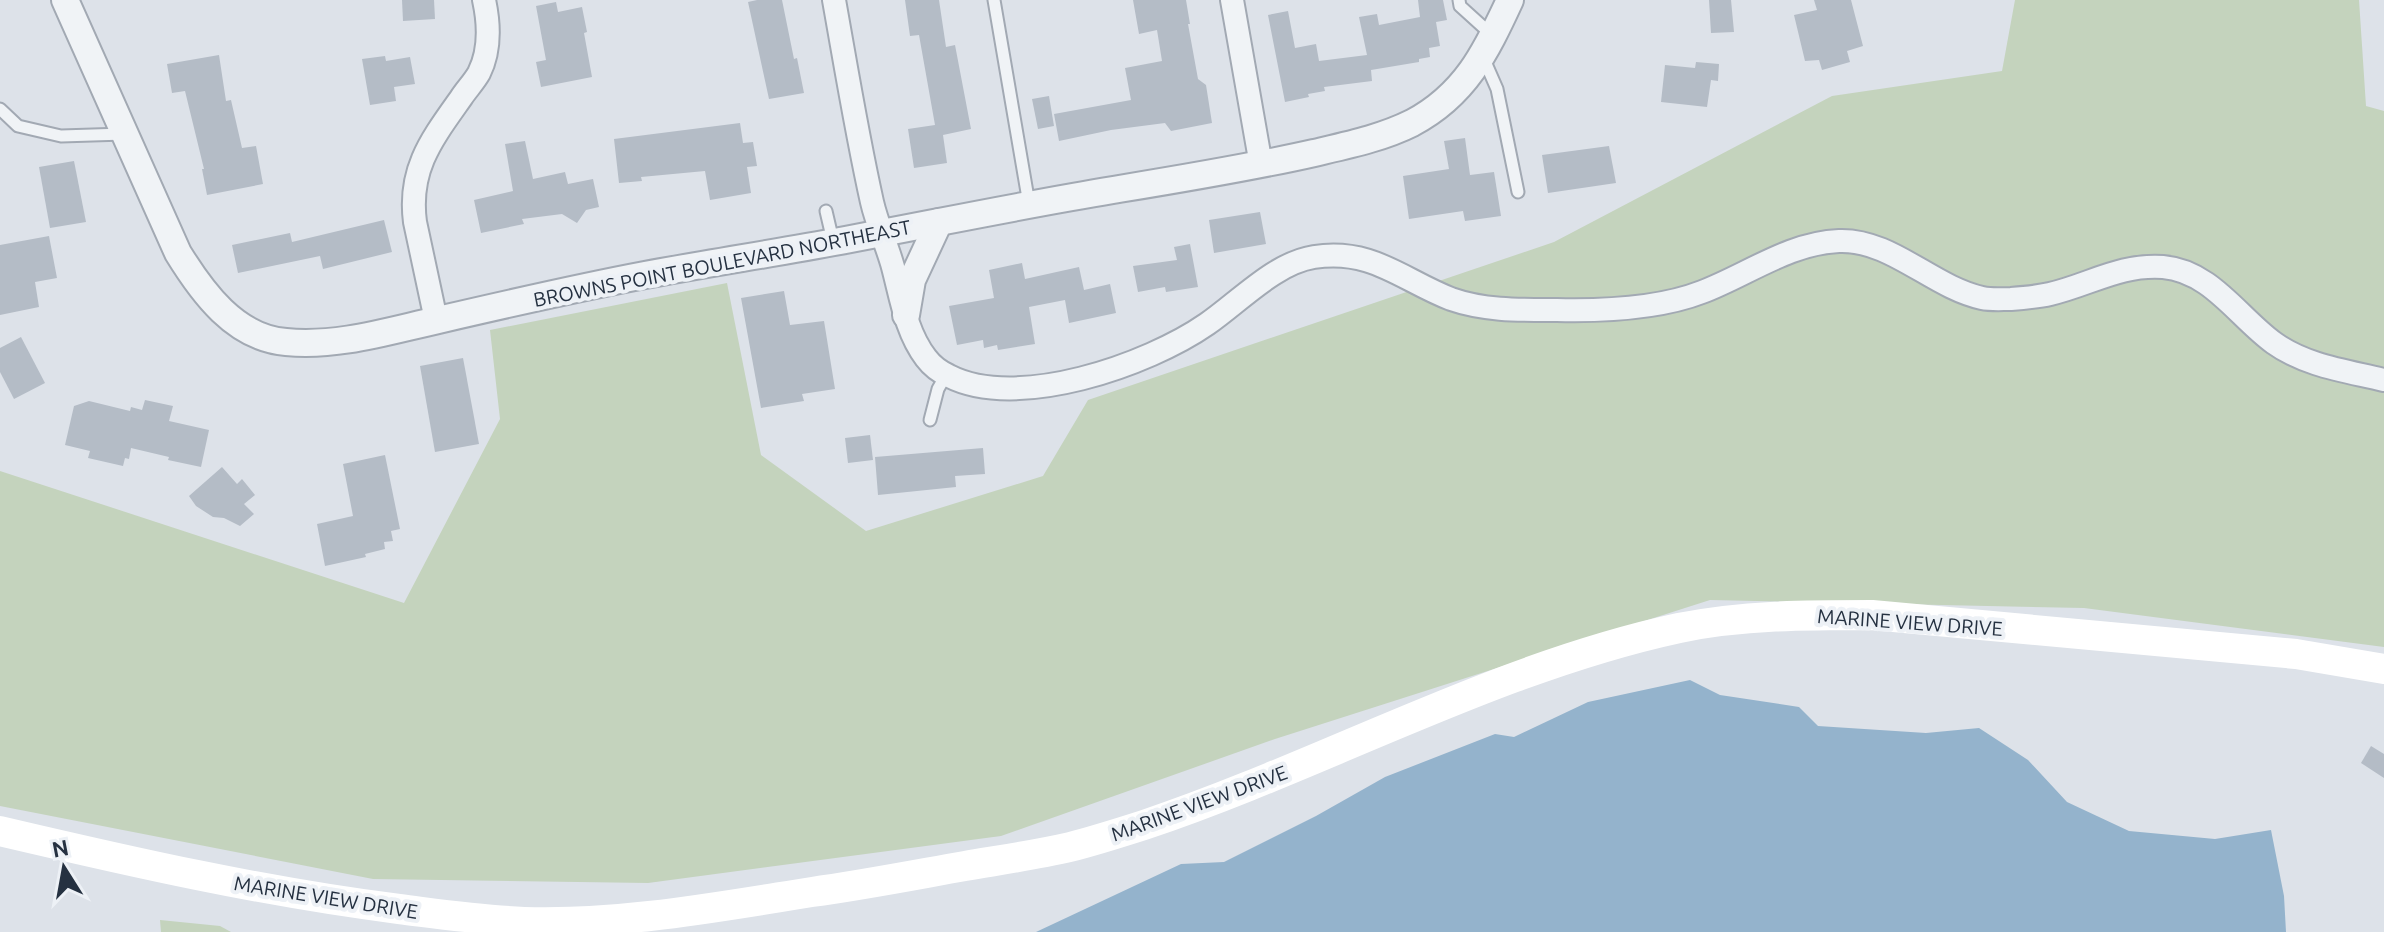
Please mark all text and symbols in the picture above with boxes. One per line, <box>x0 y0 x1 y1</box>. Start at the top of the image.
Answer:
street label: BROWNS POINT BOULEVARD NORTHEAST <box>531 215 913 311</box>
street label: MARINE VIEW DRIVE <box>1817 604 2003 640</box>
street label: MARINE VIEW DRIVE <box>1108 760 1290 846</box>
north arrow <box>24 828 104 908</box>
text: N <box>50 834 71 862</box>
street label: MARINE VIEW DRIVE <box>232 871 420 923</box>

